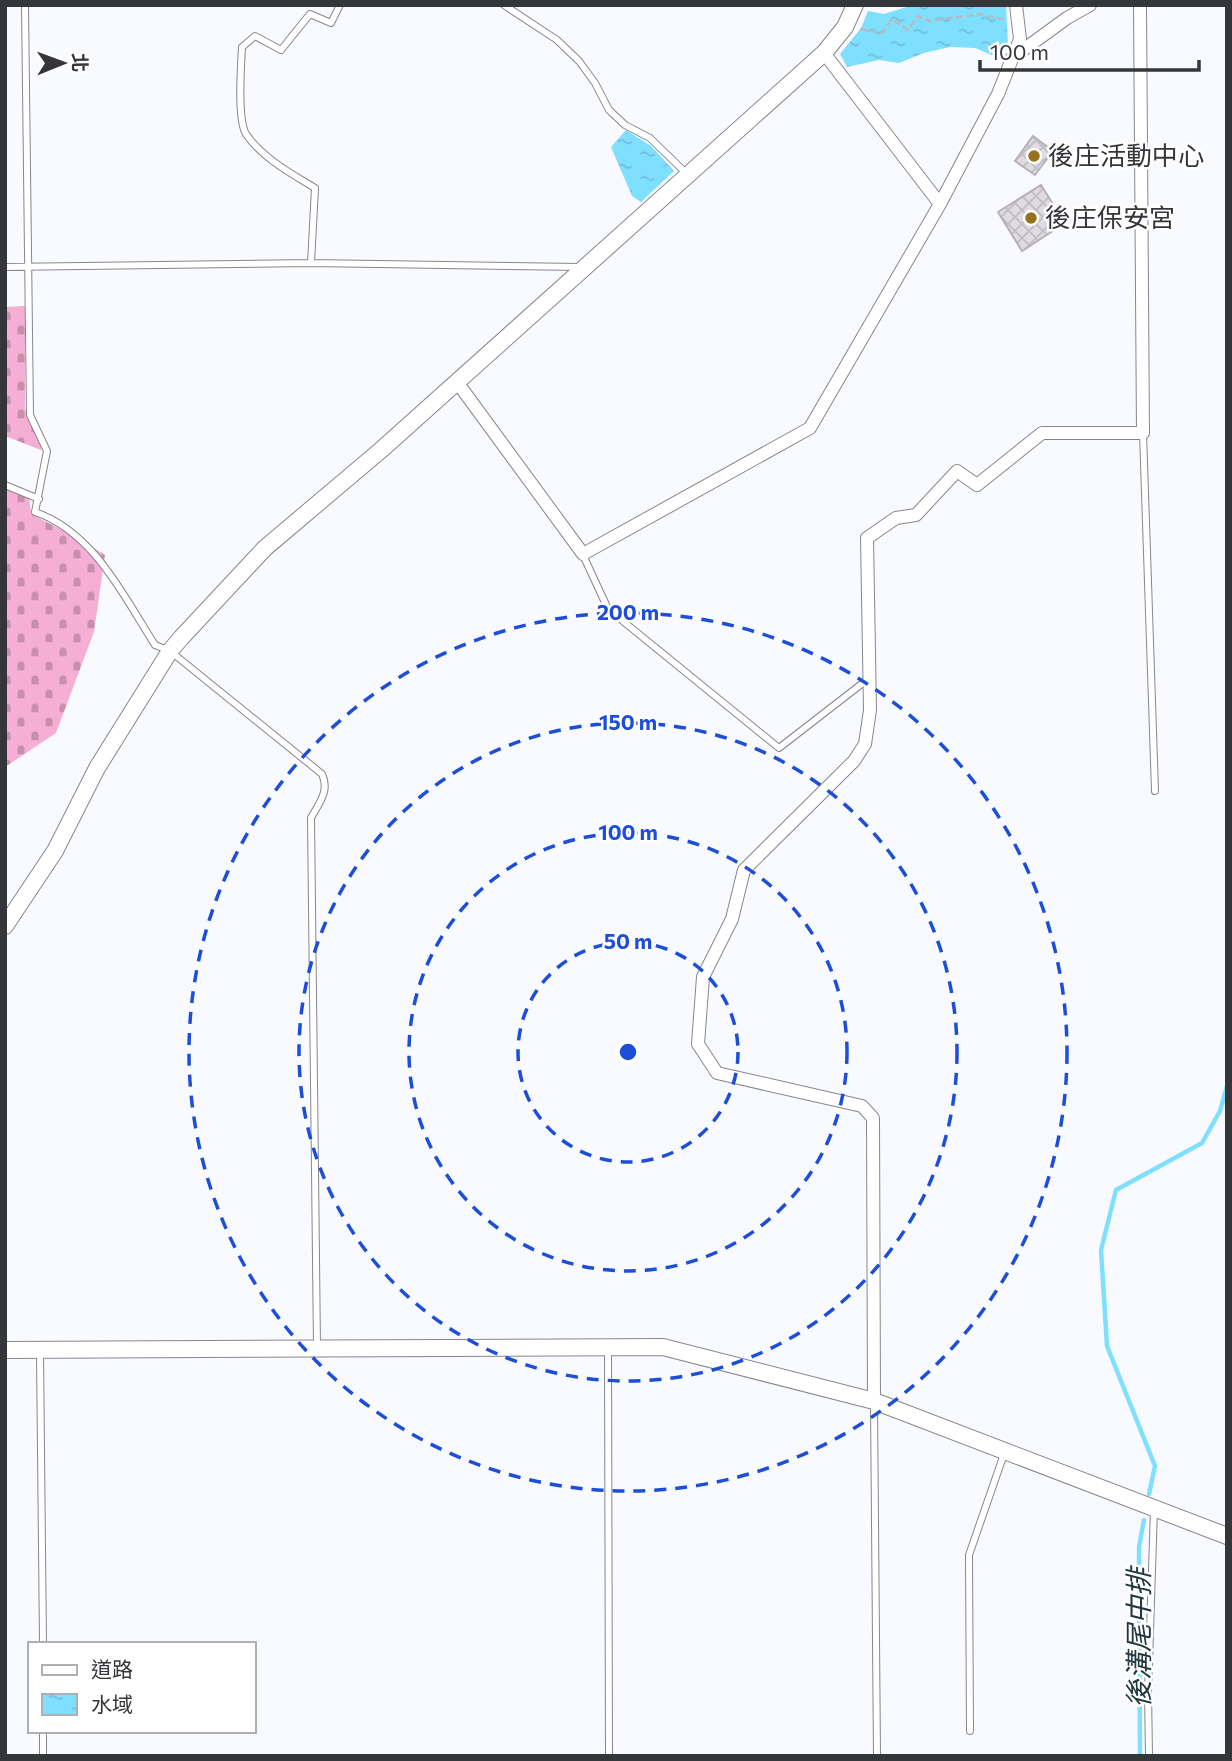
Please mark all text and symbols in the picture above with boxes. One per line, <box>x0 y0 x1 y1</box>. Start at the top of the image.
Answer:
north arrow <box>28 28 98 98</box>
scale bar <box>980 28 1199 72</box>
text: 100 m <box>990 39 1049 64</box>
text: 北 <box>69 53 92 72</box>
place label: 後庄活動中心 <box>1048 139 1204 170</box>
marker: 後庄活動中心 <box>1026 148 1042 164</box>
place label: 後庄保安宮 <box>1045 201 1175 232</box>
marker: 後庄保安宮 <box>1023 210 1039 226</box>
text: 200 m <box>597 599 659 624</box>
text: 150 m <box>599 709 657 734</box>
text: 100 m <box>598 819 658 844</box>
text: 50 m <box>604 928 652 953</box>
centre of rings <box>616 1040 640 1064</box>
water label: 後溝尾中排 <box>1121 1564 1155 1708</box>
legend <box>28 1642 256 1733</box>
text: 道路 <box>91 1656 133 1681</box>
text: 水域 <box>91 1691 133 1716</box>

